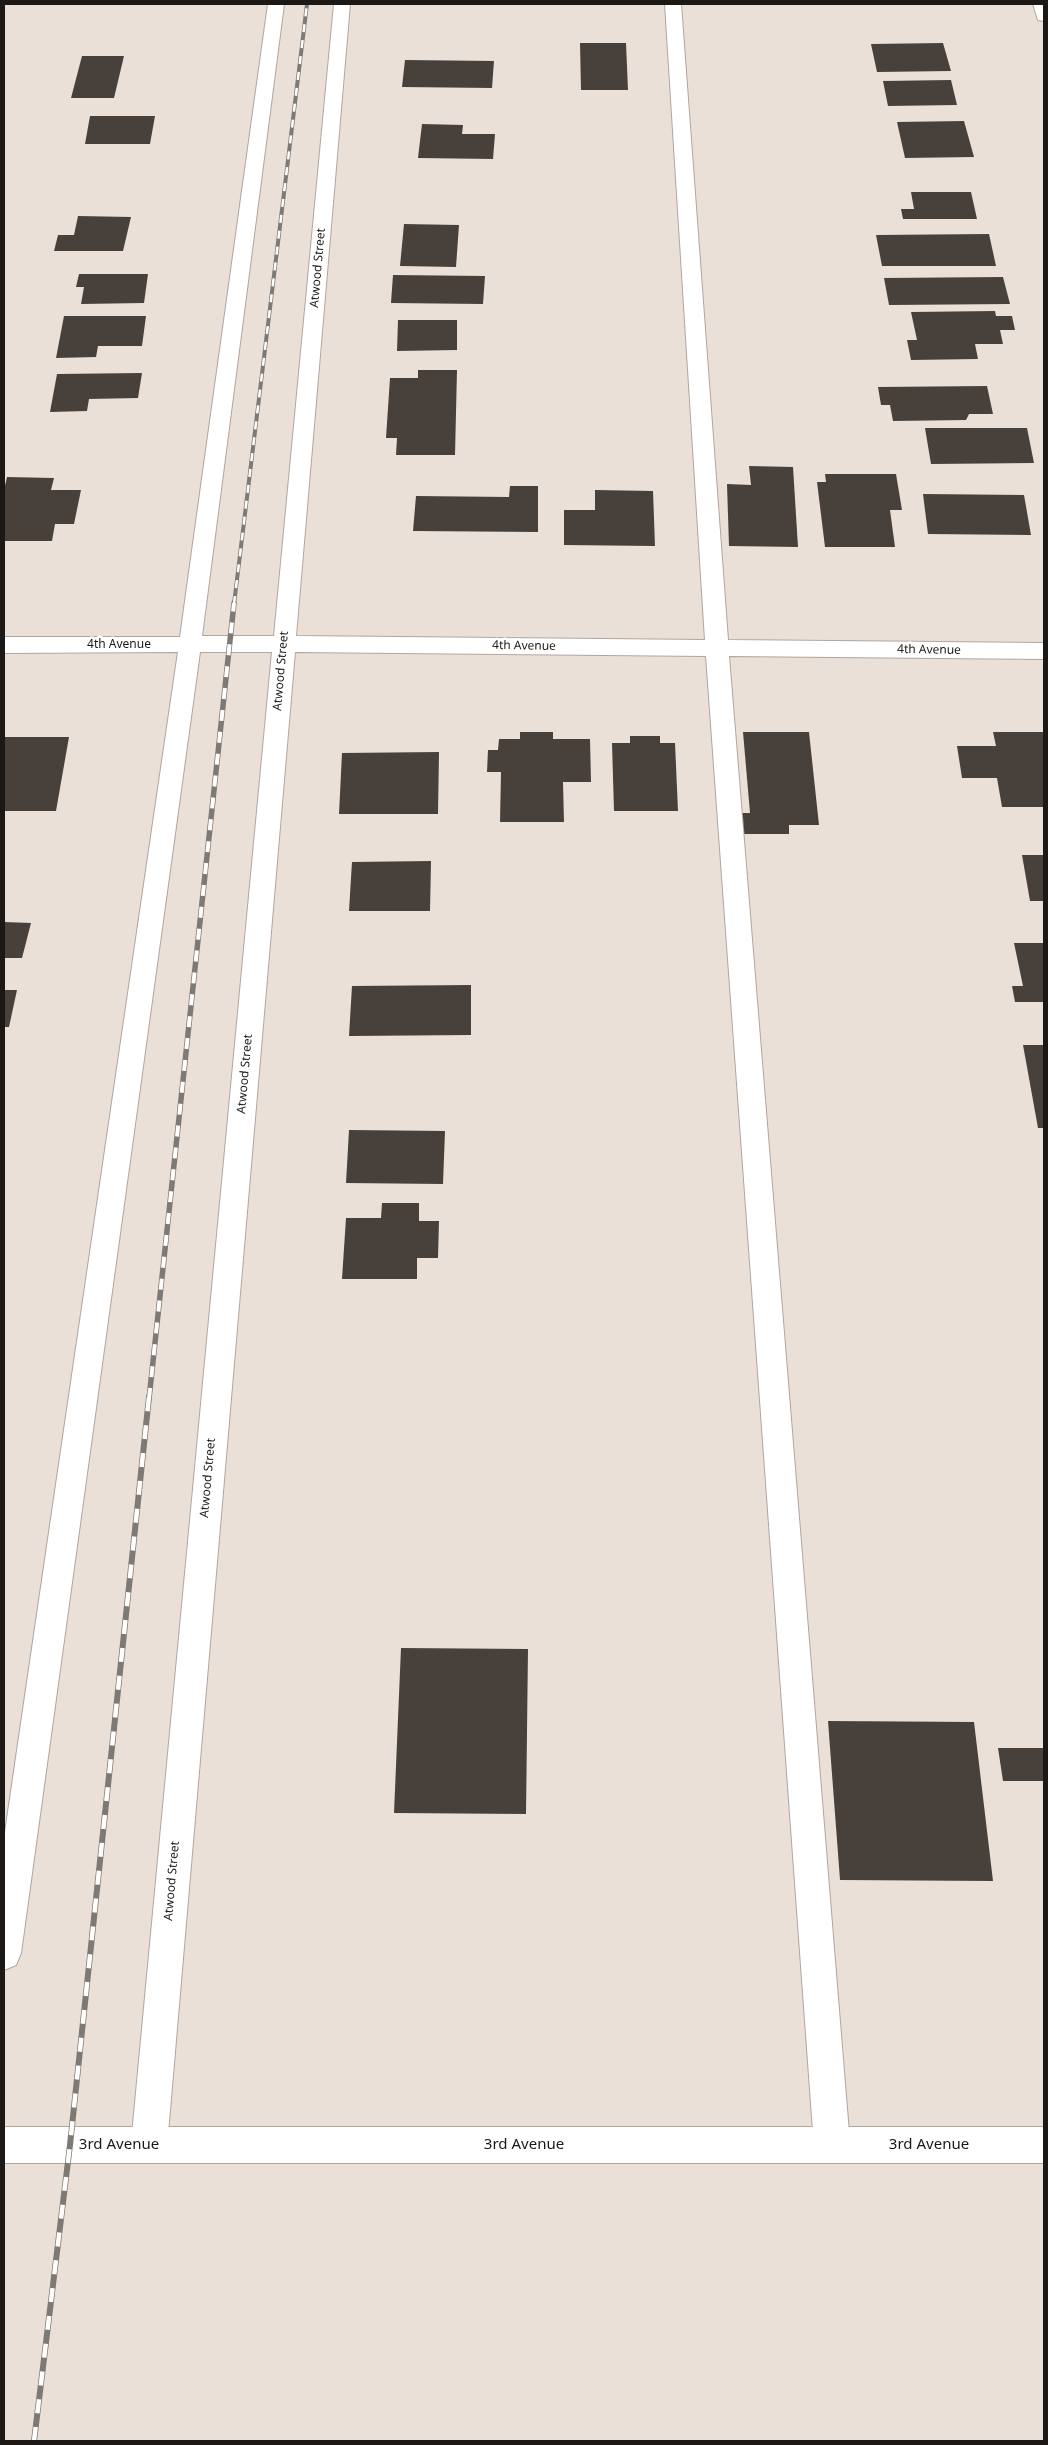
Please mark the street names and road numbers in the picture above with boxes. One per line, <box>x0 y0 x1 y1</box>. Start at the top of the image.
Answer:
street label: Atwood Street <box>307 228 329 308</box>
street label: Atwood Street <box>270 631 292 711</box>
street label: 4th Avenue <box>87 638 151 652</box>
street label: 4th Avenue <box>492 638 556 654</box>
street label: 4th Avenue <box>897 642 961 658</box>
street label: Atwood Street <box>234 1034 256 1114</box>
street label: Atwood Street <box>197 1438 219 1518</box>
street label: Atwood Street <box>161 1841 183 1921</box>
street label: 3rd Avenue <box>79 2136 159 2154</box>
street label: 3rd Avenue <box>484 2136 564 2154</box>
street label: 3rd Avenue <box>889 2136 969 2154</box>

